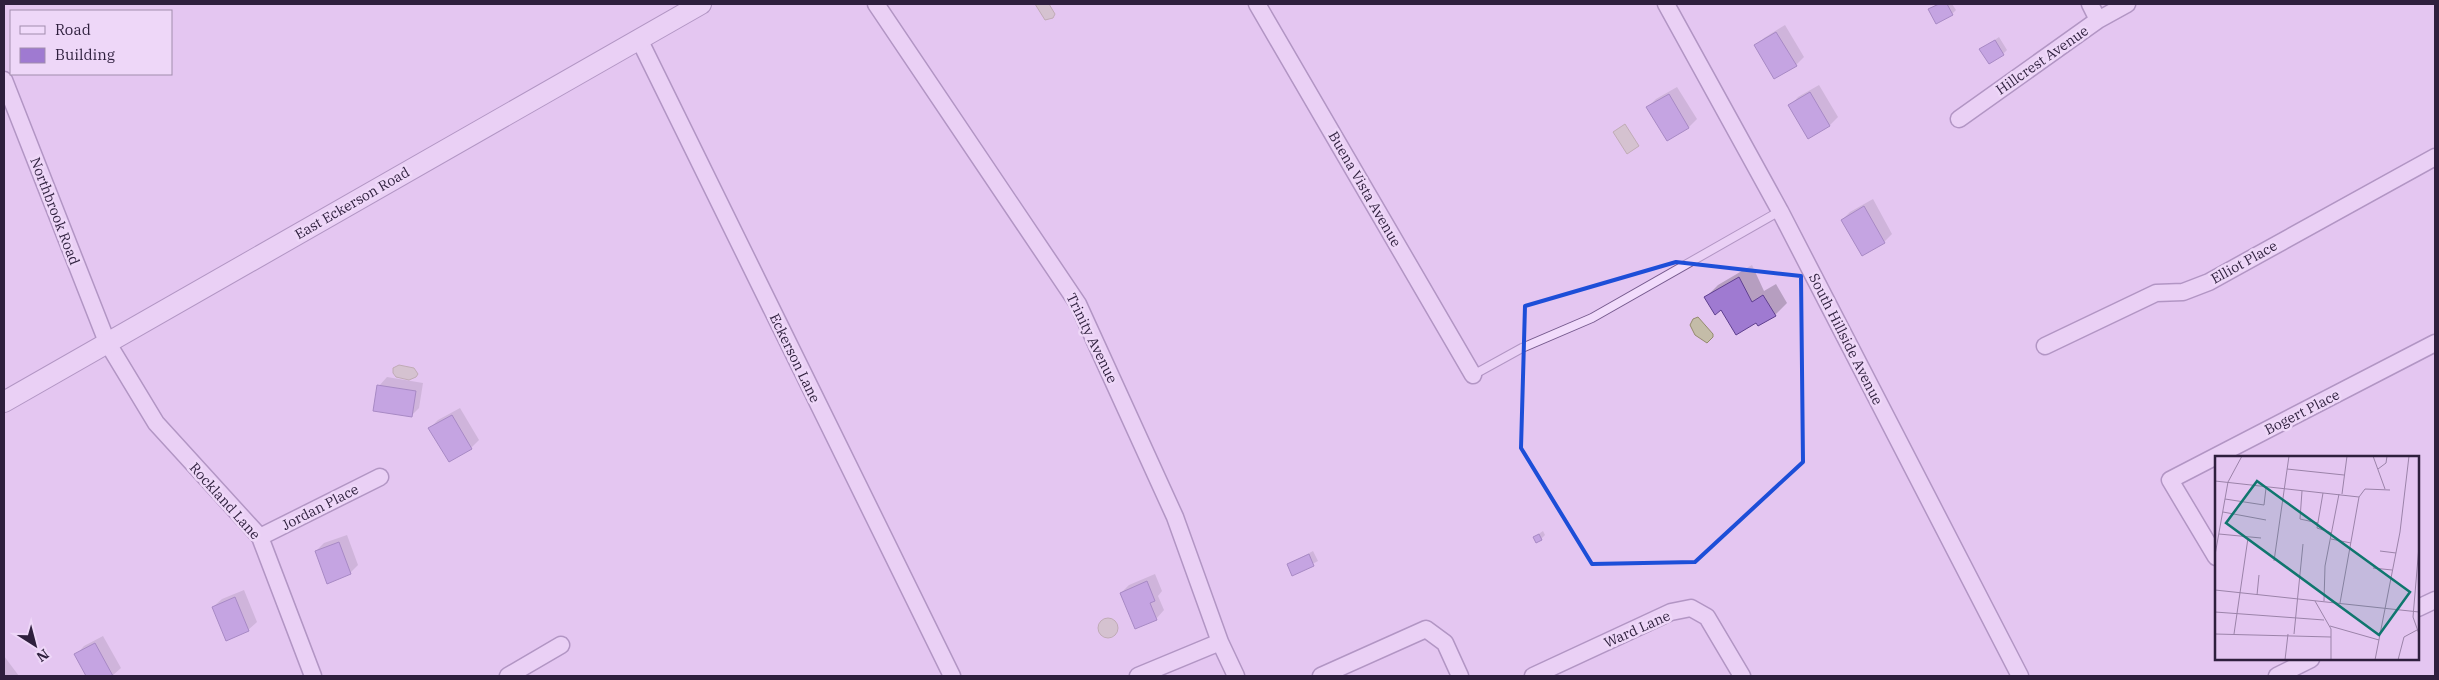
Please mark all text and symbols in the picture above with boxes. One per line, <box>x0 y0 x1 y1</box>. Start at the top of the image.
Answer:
legend <box>10 10 172 75</box>
text: Road <box>55 20 91 39</box>
street label: Hillcrest Avenue <box>1992 21 2092 99</box>
text: Building <box>55 45 115 64</box>
street label: Buena Vista Avenue <box>1325 128 1405 250</box>
street label: Northbrook Road <box>26 155 84 268</box>
street label: East Eckerson Road <box>291 163 413 243</box>
street label: Elliot Place <box>2208 236 2280 288</box>
street label: South Hillside Avenue <box>1805 270 1887 408</box>
street label: Trinity Avenue <box>1062 290 1122 386</box>
street label: Eckerson Lane <box>766 310 824 406</box>
street label: Bogert Place <box>2261 385 2343 439</box>
inset map <box>2215 456 2419 660</box>
street label: Rockland Lane <box>186 459 264 543</box>
street label: Jordan Place <box>279 480 361 534</box>
street label: Ward Lane <box>1601 606 1673 652</box>
north arrow <box>10 620 60 670</box>
text: N <box>33 645 52 666</box>

